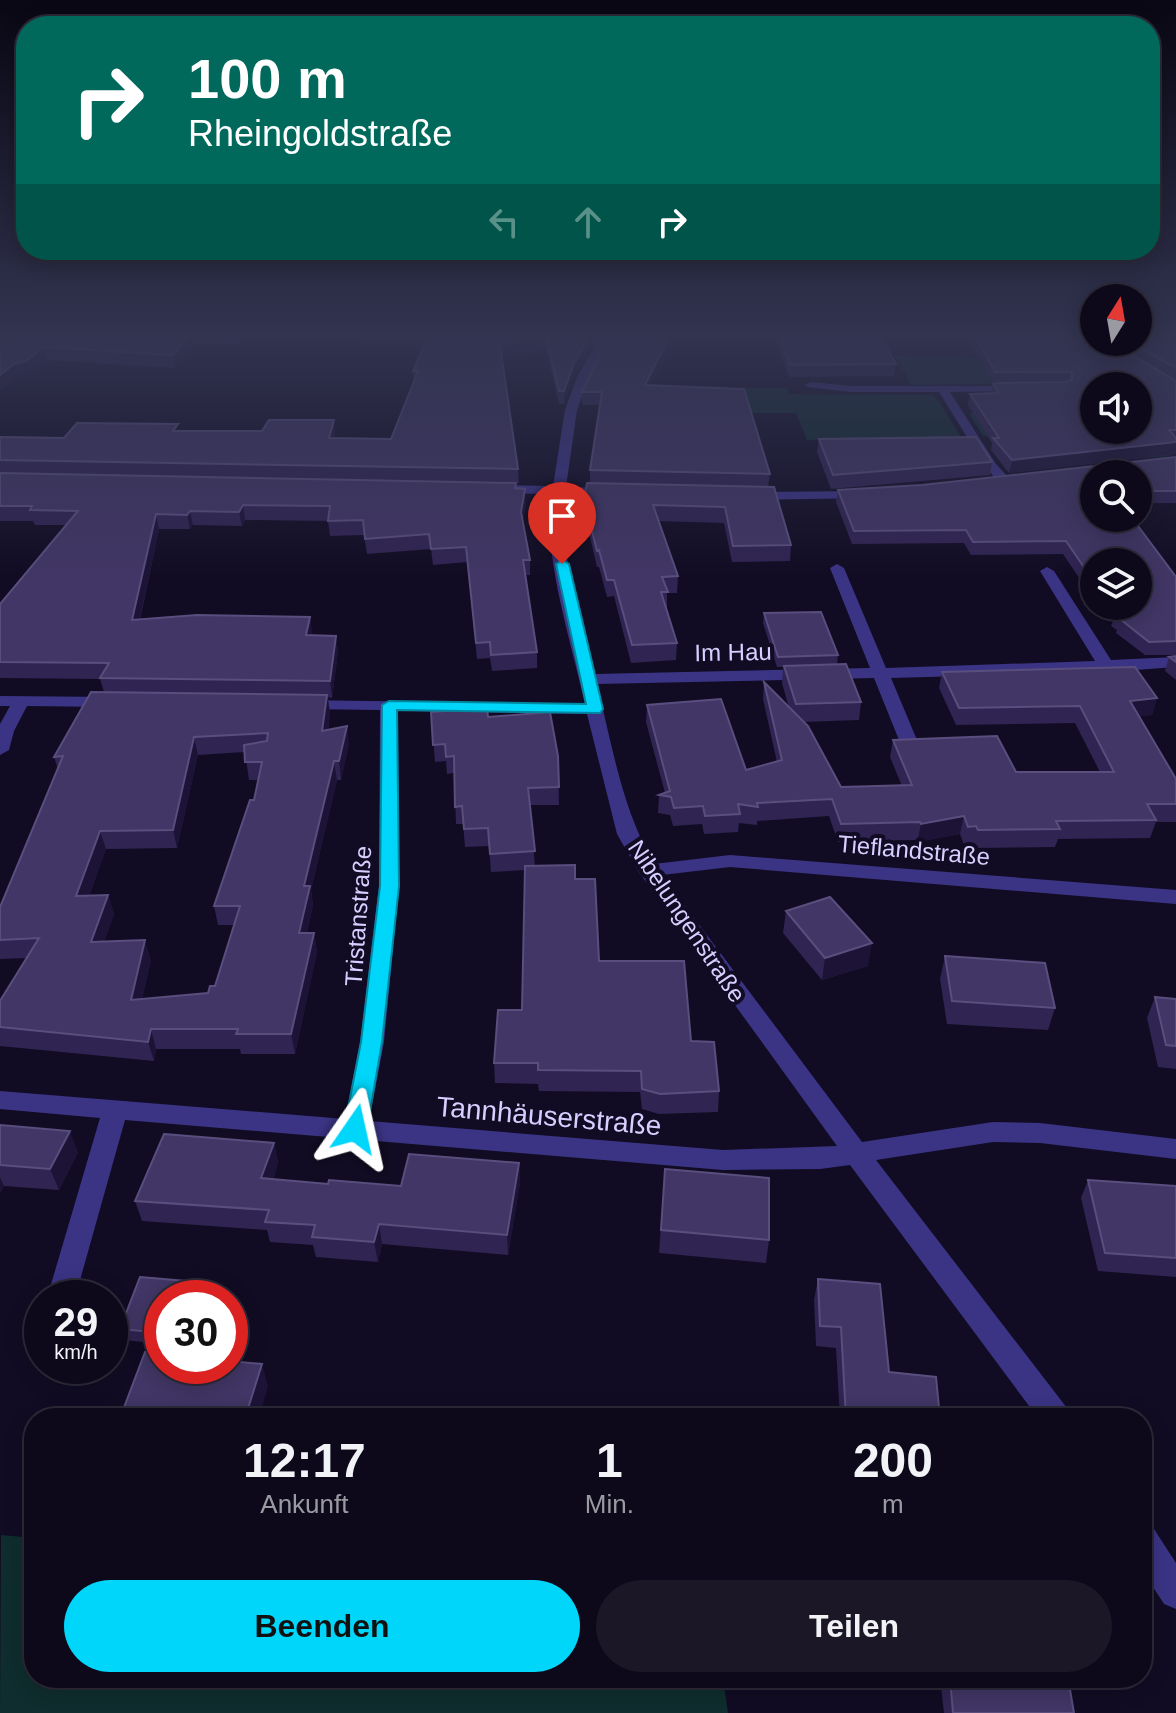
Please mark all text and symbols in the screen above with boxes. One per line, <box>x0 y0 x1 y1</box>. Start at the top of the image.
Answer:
text: 100 m <box>188 47 347 110</box>
icon: right <box>56 48 160 152</box>
text: Rheingoldstraße <box>188 113 452 154</box>
icon: left <box>482 200 526 244</box>
icon: ahead <box>566 200 610 244</box>
icon: right <box>650 200 694 244</box>
north arrow <box>1080 284 1152 356</box>
map controls <box>1080 284 1152 620</box>
button: sound <box>1080 372 1152 444</box>
button: search <box>1080 460 1152 532</box>
pin <box>528 482 596 564</box>
icon: arrive <box>540 494 584 538</box>
button: layers <box>1080 548 1152 620</box>
street label: Im Hau <box>694 638 772 666</box>
street label: Tieflandstraße <box>837 830 991 870</box>
street label: Nibelungenstraße <box>623 835 751 1007</box>
street label: Tristanstraße <box>340 845 376 987</box>
position arrow <box>313 1087 397 1171</box>
street label: Tannhäuserstraße <box>435 1091 663 1141</box>
speed limit sign: 30 <box>144 1280 248 1384</box>
text: 29 <box>54 1300 98 1344</box>
text: km/h <box>54 1341 98 1363</box>
text: 12:17 <box>243 1434 366 1487</box>
text: 1 <box>596 1434 623 1487</box>
text: 200 <box>853 1434 933 1487</box>
text: Ankunft <box>260 1489 348 1519</box>
text: Min. <box>585 1489 634 1519</box>
text: m <box>882 1489 904 1519</box>
button: Beenden <box>64 1580 580 1672</box>
button: Teilen <box>596 1580 1112 1672</box>

